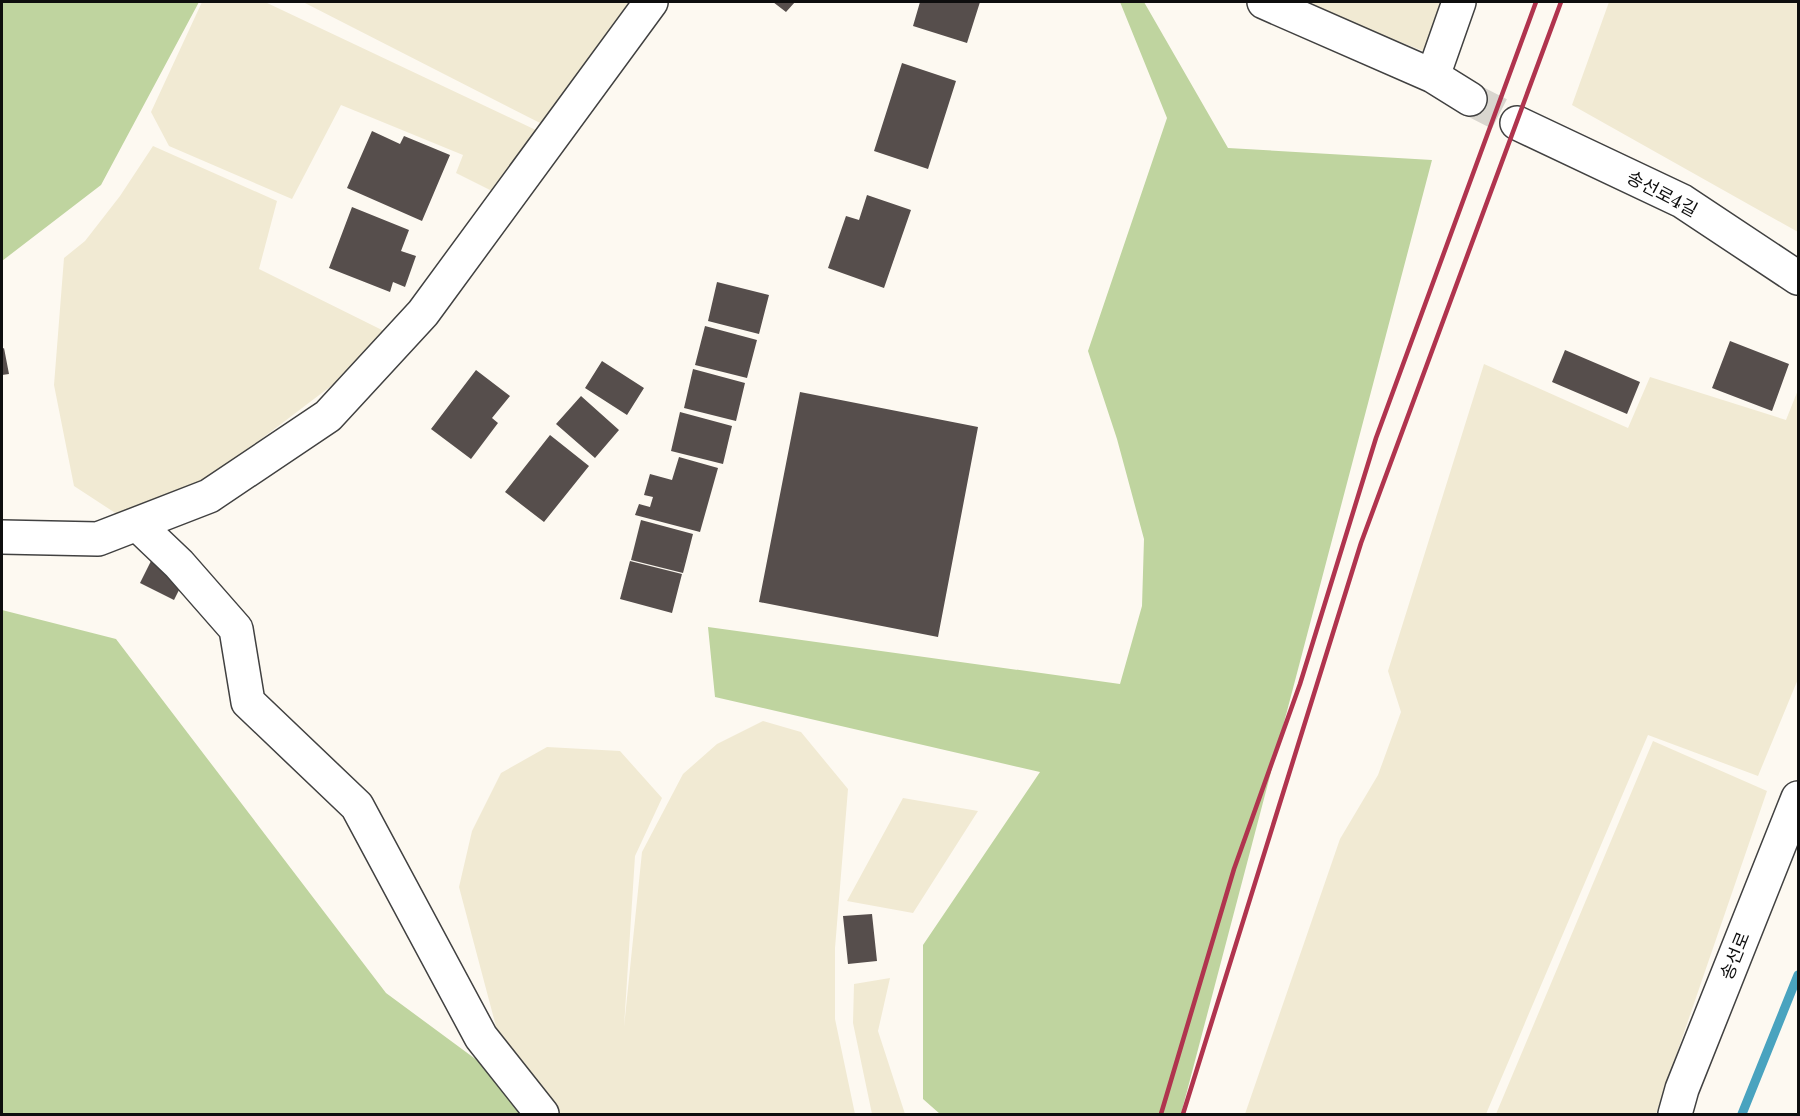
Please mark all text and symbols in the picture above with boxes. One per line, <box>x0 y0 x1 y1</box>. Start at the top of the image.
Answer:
street label: 송선로4길 <box>1623 166 1701 222</box>
street label: 송선로 <box>1715 929 1755 983</box>

